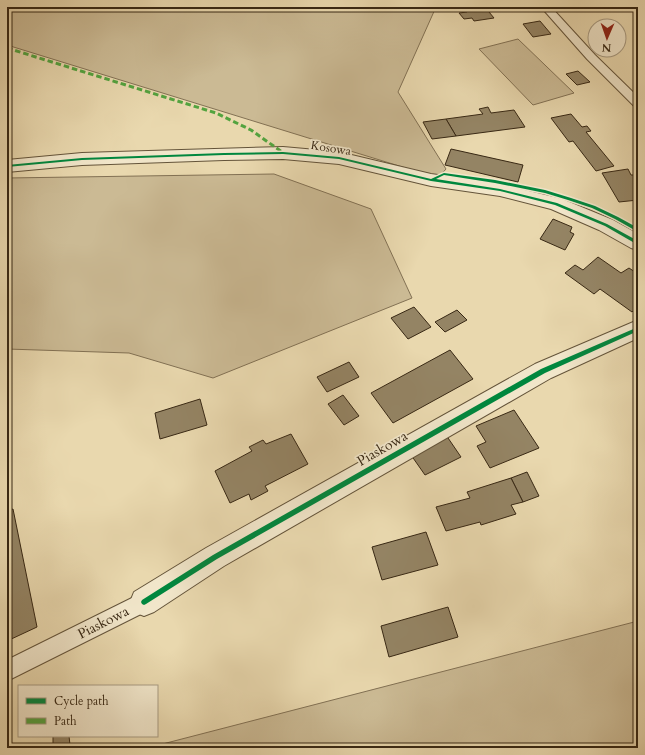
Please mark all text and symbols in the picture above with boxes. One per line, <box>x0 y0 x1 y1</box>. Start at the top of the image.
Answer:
north arrow <box>587 18 627 58</box>
text: N <box>601 40 612 55</box>
street label: Kosowa <box>310 137 353 159</box>
street label: Piaskowa <box>354 426 411 470</box>
street label: Piaskowa <box>74 601 132 643</box>
legend <box>18 685 158 737</box>
text: Cycle path <box>54 693 109 709</box>
text: Path <box>54 713 77 729</box>

